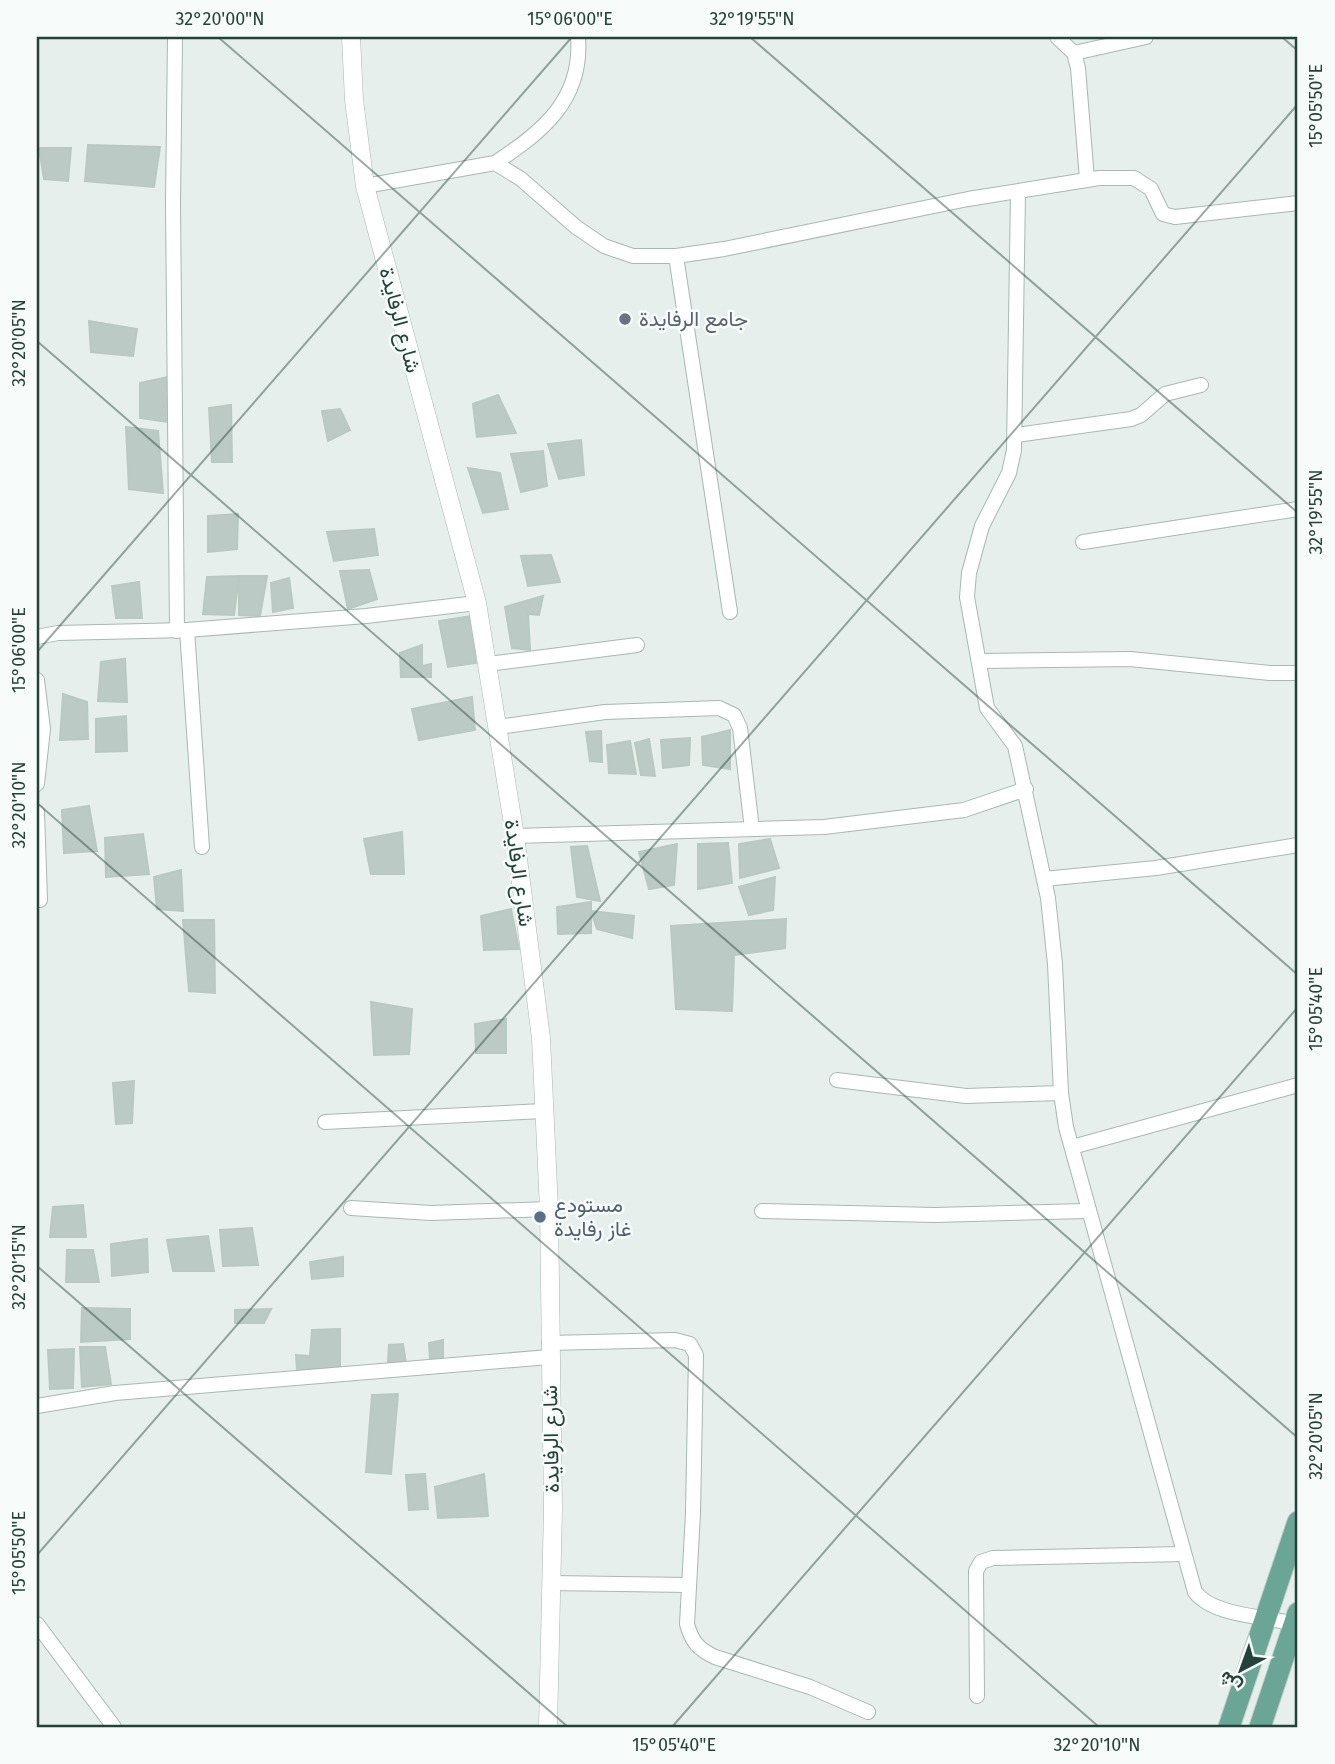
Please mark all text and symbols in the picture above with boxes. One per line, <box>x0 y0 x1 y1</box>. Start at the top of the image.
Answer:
text: 32°20'00"N <box>175 8 265 30</box>
text: 15°06'00"E <box>527 8 613 30</box>
text: 32°19'55"N <box>709 8 795 30</box>
text: 15°05'50"E <box>1305 64 1327 148</box>
street label: شارع الرفايدة <box>373 264 427 376</box>
text: 32°20'05"N <box>8 299 30 387</box>
place label: جامع الرفايدة <box>639 306 748 333</box>
marker: جامع الرفايدة <box>617 311 633 327</box>
text: 32°19'55"N <box>1305 469 1327 555</box>
text: 15°06'00"E <box>8 607 30 693</box>
text: 32°20'10"N <box>8 762 30 848</box>
street label: شارع الرفايدة <box>498 818 539 928</box>
text: 15°05'40"E <box>1305 967 1327 1051</box>
place label: مستودع غاز رفايدة <box>554 1192 632 1242</box>
marker: مستودع غاز رفايدة <box>532 1209 548 1225</box>
text: 32°20'15"N <box>8 1224 30 1310</box>
street label: شارع الرفايدة <box>537 1385 566 1493</box>
text: 32°20'05"N <box>1305 1392 1327 1480</box>
text: 15°05'50"E <box>8 1511 30 1595</box>
north arrow <box>1206 1634 1276 1704</box>
text: ش <box>1214 1666 1246 1699</box>
text: 15°05'40"E <box>632 1734 716 1756</box>
text: 32°20'10"N <box>1054 1734 1140 1756</box>

